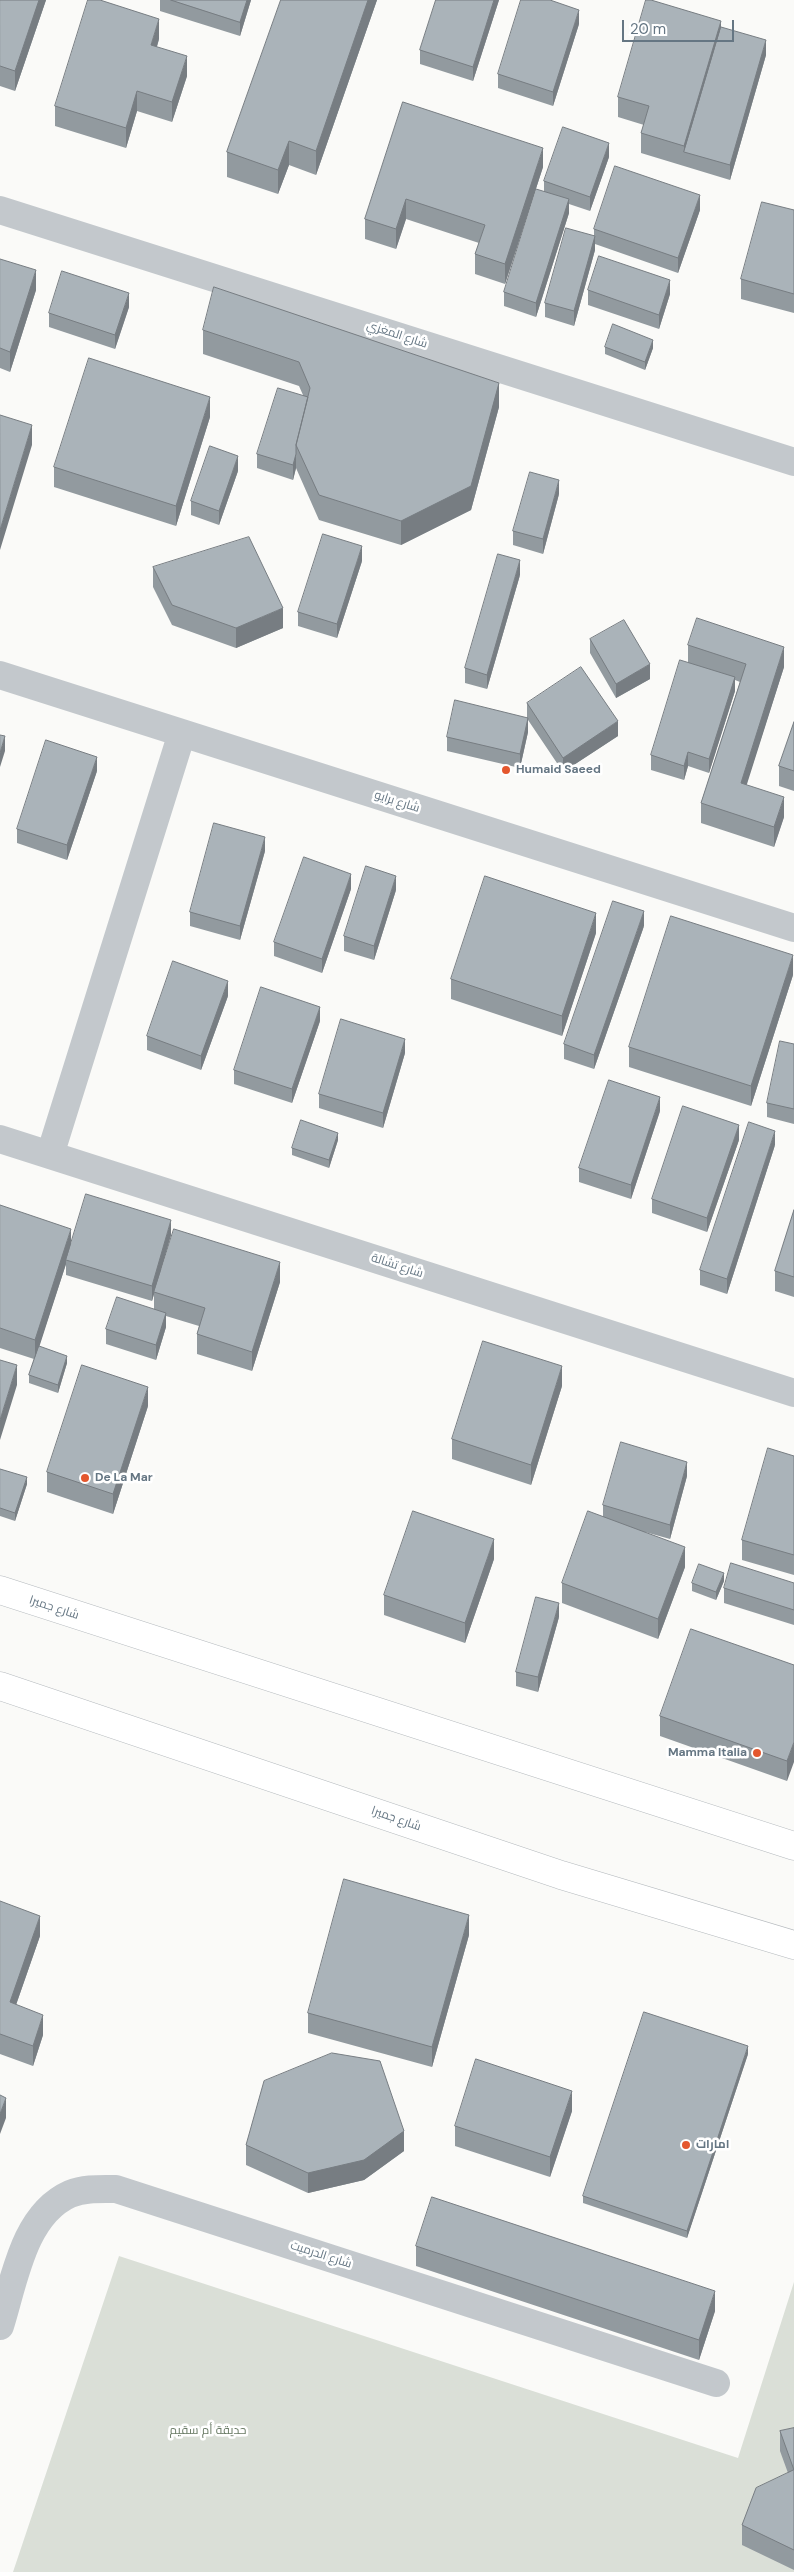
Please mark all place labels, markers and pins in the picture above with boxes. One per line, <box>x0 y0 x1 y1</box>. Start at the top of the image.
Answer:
place label: Humaid Saeed <box>516 763 601 777</box>
marker: Humaid Saeed <box>500 764 512 776</box>
place label: De La Mar <box>95 1471 153 1485</box>
marker: De La Mar <box>79 1472 91 1484</box>
place label: Mamma Italia <box>668 1746 747 1760</box>
marker: Mamma Italia <box>751 1747 763 1759</box>
place label: امارات <box>696 2138 729 2152</box>
marker: امارات <box>680 2139 692 2151</box>

